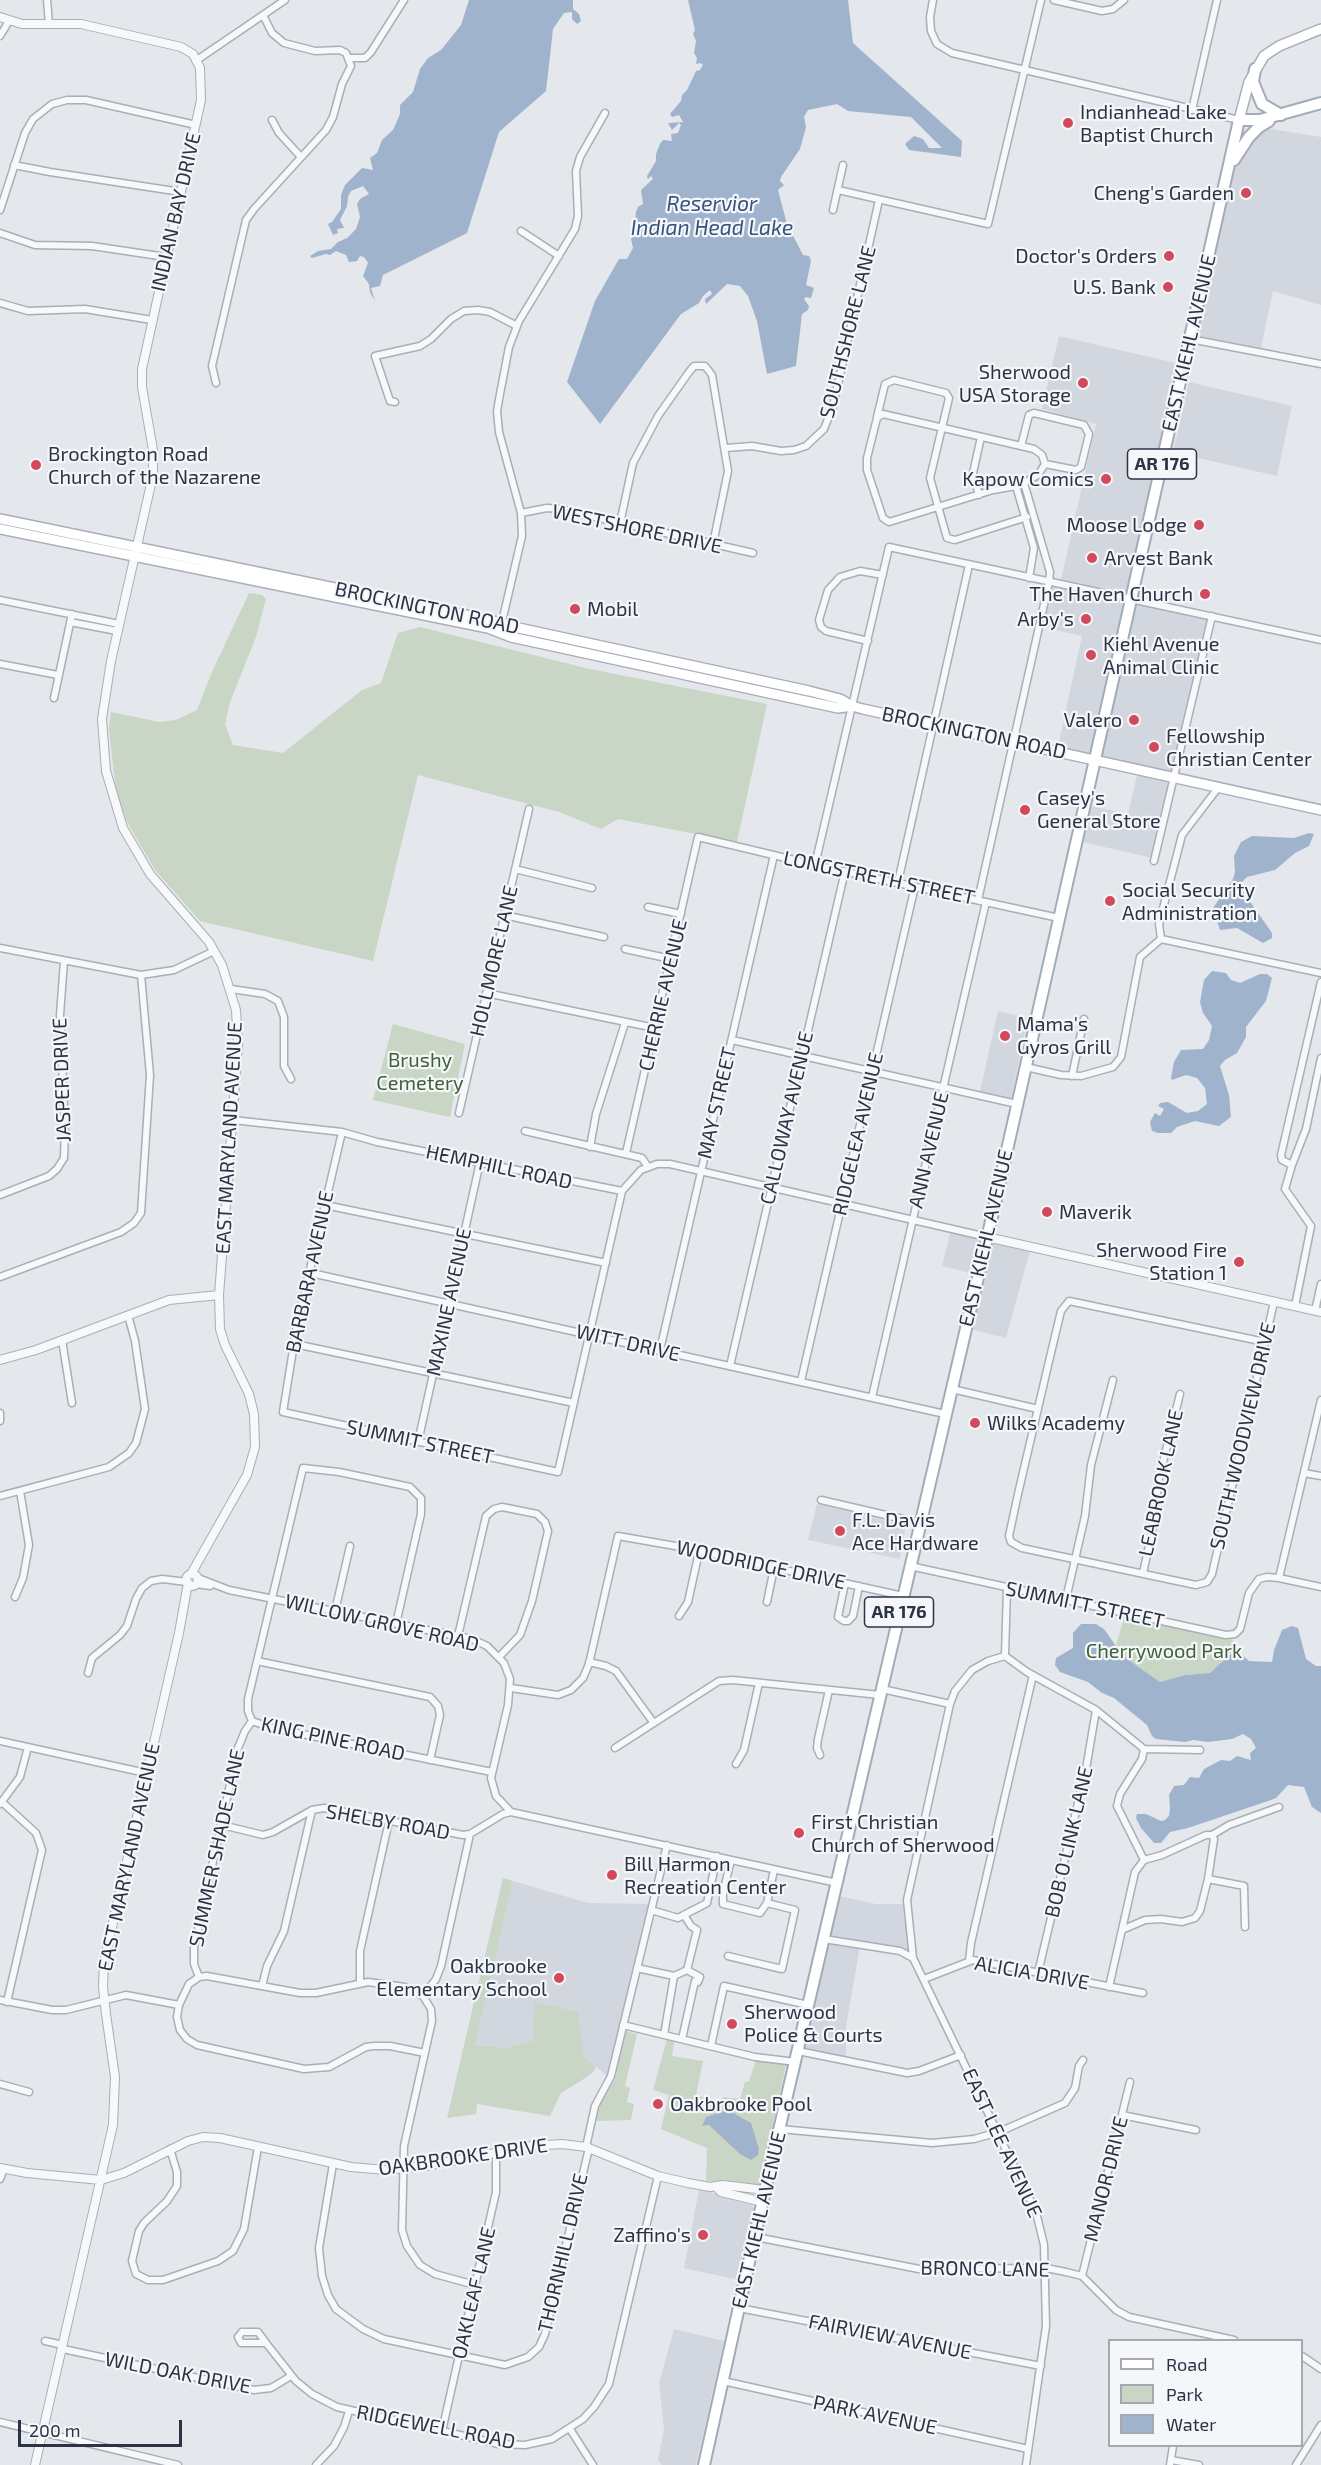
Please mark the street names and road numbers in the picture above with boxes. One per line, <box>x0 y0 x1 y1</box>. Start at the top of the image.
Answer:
street label: INDIAN BAY DRIVE <box>146 130 206 294</box>
street label: SOUTHSHORE LANE <box>815 243 881 421</box>
street label: EAST KIEHL AVENUE <box>1157 252 1221 434</box>
road number: AR 176 <box>1128 449 1196 479</box>
street label: WESTSHORE DRIVE <box>550 499 724 559</box>
street label: BROCKINGTON ROAD <box>333 577 521 639</box>
street label: BROCKINGTON ROAD <box>880 702 1068 764</box>
street label: LONGSTRETH STREET <box>781 846 977 910</box>
street label: HOLLMORE LANE <box>465 883 523 1039</box>
street label: CHERRIE AVENUE <box>634 917 692 1073</box>
street label: JASPER DRIVE <box>48 1017 76 1143</box>
street label: EAST MARYLAND AVENUE <box>211 1021 247 1255</box>
street label: CALLOWAY AVENUE <box>755 1029 819 1207</box>
street label: MAY STREET <box>692 1045 742 1161</box>
street label: RIDGELEA AVENUE <box>828 1050 888 1218</box>
street label: ANN AVENUE <box>904 1089 954 1211</box>
street label: HEMPHILL ROAD <box>424 1140 574 1194</box>
street label: EAST KIEHL AVENUE <box>954 1147 1018 1329</box>
street label: BARBARA AVENUE <box>281 1189 339 1355</box>
street label: MAXINE AVENUE <box>422 1226 476 1378</box>
street label: WITT DRIVE <box>574 1319 682 1367</box>
street label: SOUTH WOODVIEW DRIVE <box>1205 1320 1281 1552</box>
street label: LEABROOK LANE <box>1134 1407 1188 1559</box>
street label: SUMMIT STREET <box>344 1415 496 1469</box>
street label: WOODRIDGE DRIVE <box>674 1535 848 1595</box>
street label: SUMMITT STREET <box>1003 1576 1167 1634</box>
street label: WILLOW GROVE ROAD <box>283 1589 481 1657</box>
road number: AR 176 <box>864 1597 934 1627</box>
street label: KING PINE ROAD <box>259 1712 407 1766</box>
street label: EAST MARYLAND AVENUE <box>93 1741 165 1973</box>
street label: SUMMER SHADE LANE <box>184 1747 250 1949</box>
street label: BOB O LINK LANE <box>1040 1764 1098 1920</box>
street label: SHELBY ROAD <box>324 1799 452 1845</box>
street label: ALICIA DRIVE <box>973 1951 1091 1995</box>
street label: EAST LEE AVENUE <box>957 2065 1047 2221</box>
street label: MANOR DRIVE <box>1079 2114 1133 2244</box>
street label: EAST KIEHL AVENUE <box>727 2129 791 2311</box>
street label: OAKBROOKE DRIVE <box>377 2133 549 2181</box>
street label: THORNHILL DRIVE <box>533 2171 593 2335</box>
street label: OAKLEAF LANE <box>447 2225 501 2361</box>
street label: BRONCO LANE <box>920 2256 1050 2282</box>
street label: FAIRVIEW AVENUE <box>806 2309 974 2365</box>
street label: WILD OAK DRIVE <box>103 2347 253 2399</box>
street label: PARK AVENUE <box>811 2390 939 2440</box>
street label: RIDGEWELL ROAD <box>355 2400 517 2454</box>

